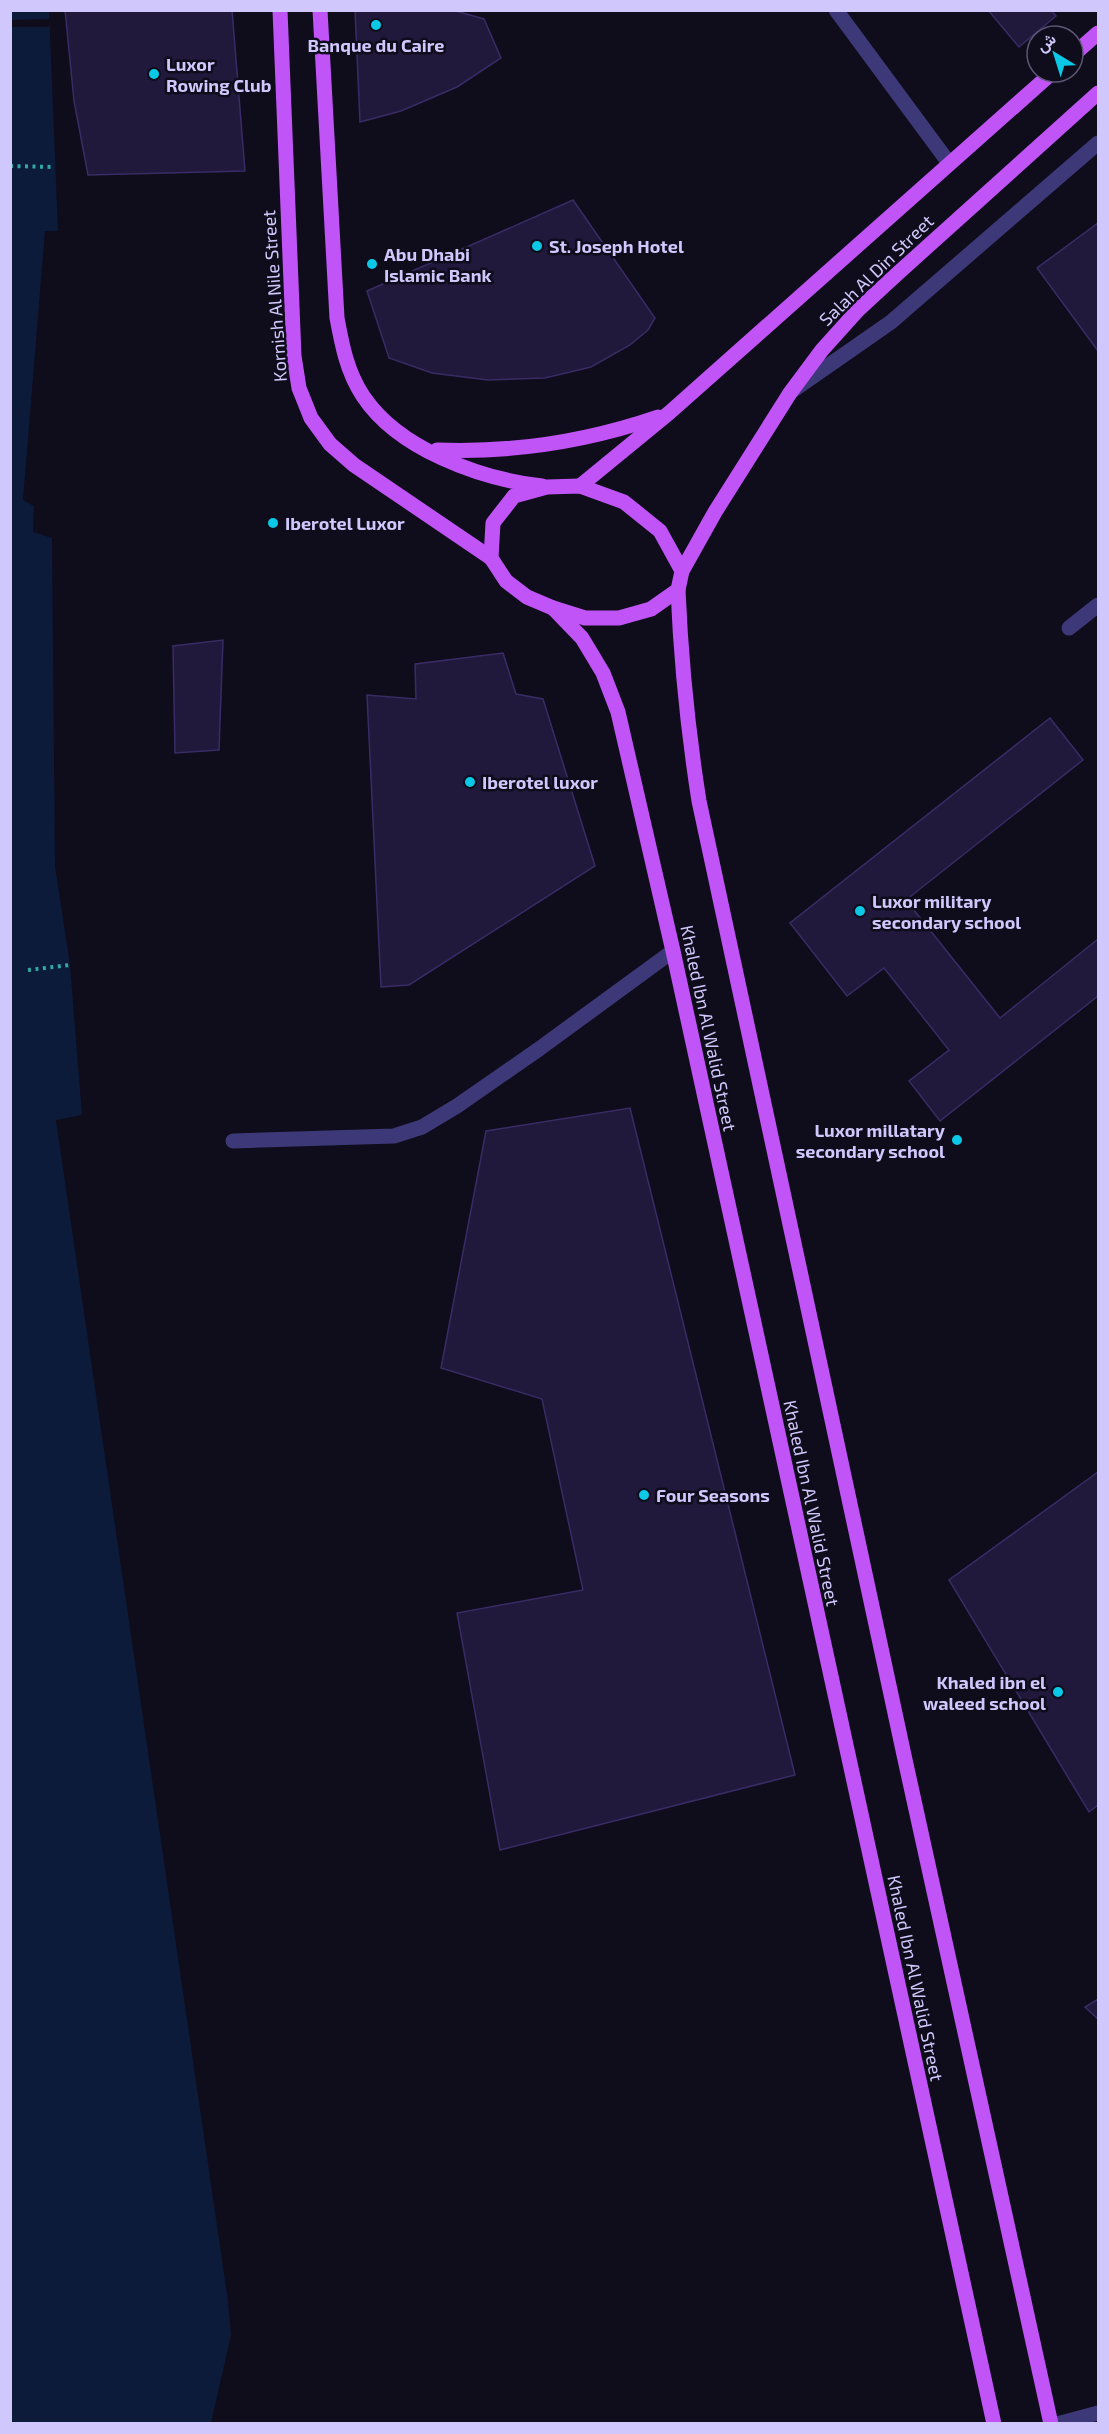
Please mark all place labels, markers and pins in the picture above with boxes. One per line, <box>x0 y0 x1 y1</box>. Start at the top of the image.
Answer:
marker: Banque du Caire <box>369 18 383 32</box>
place label: Banque du Caire <box>308 34 444 56</box>
place label: Luxor Rowing Club <box>166 53 271 96</box>
marker: Luxor Rowing Club <box>147 67 161 81</box>
place label: St. Joseph Hotel <box>549 235 684 257</box>
marker: St. Joseph Hotel <box>530 239 544 253</box>
place label: Abu Dhabi Islamic Bank <box>384 243 492 286</box>
marker: Abu Dhabi Islamic Bank <box>365 257 379 271</box>
place label: Iberotel Luxor <box>285 512 405 534</box>
marker: Iberotel Luxor <box>266 516 280 530</box>
place label: Iberotel luxor <box>482 771 598 793</box>
marker: Iberotel luxor <box>463 775 477 789</box>
place label: Luxor military secondary school <box>872 890 1021 933</box>
marker: Luxor military secondary school <box>853 904 867 918</box>
place label: Luxor millatary secondary school <box>796 1119 946 1162</box>
marker: Luxor millatary secondary school <box>950 1133 964 1147</box>
place label: Four Seasons <box>656 1484 770 1506</box>
marker: Four Seasons <box>637 1488 651 1502</box>
place label: Khaled ibn el waleed school <box>923 1671 1046 1714</box>
marker: Khaled ibn el waleed school <box>1051 1685 1065 1699</box>

